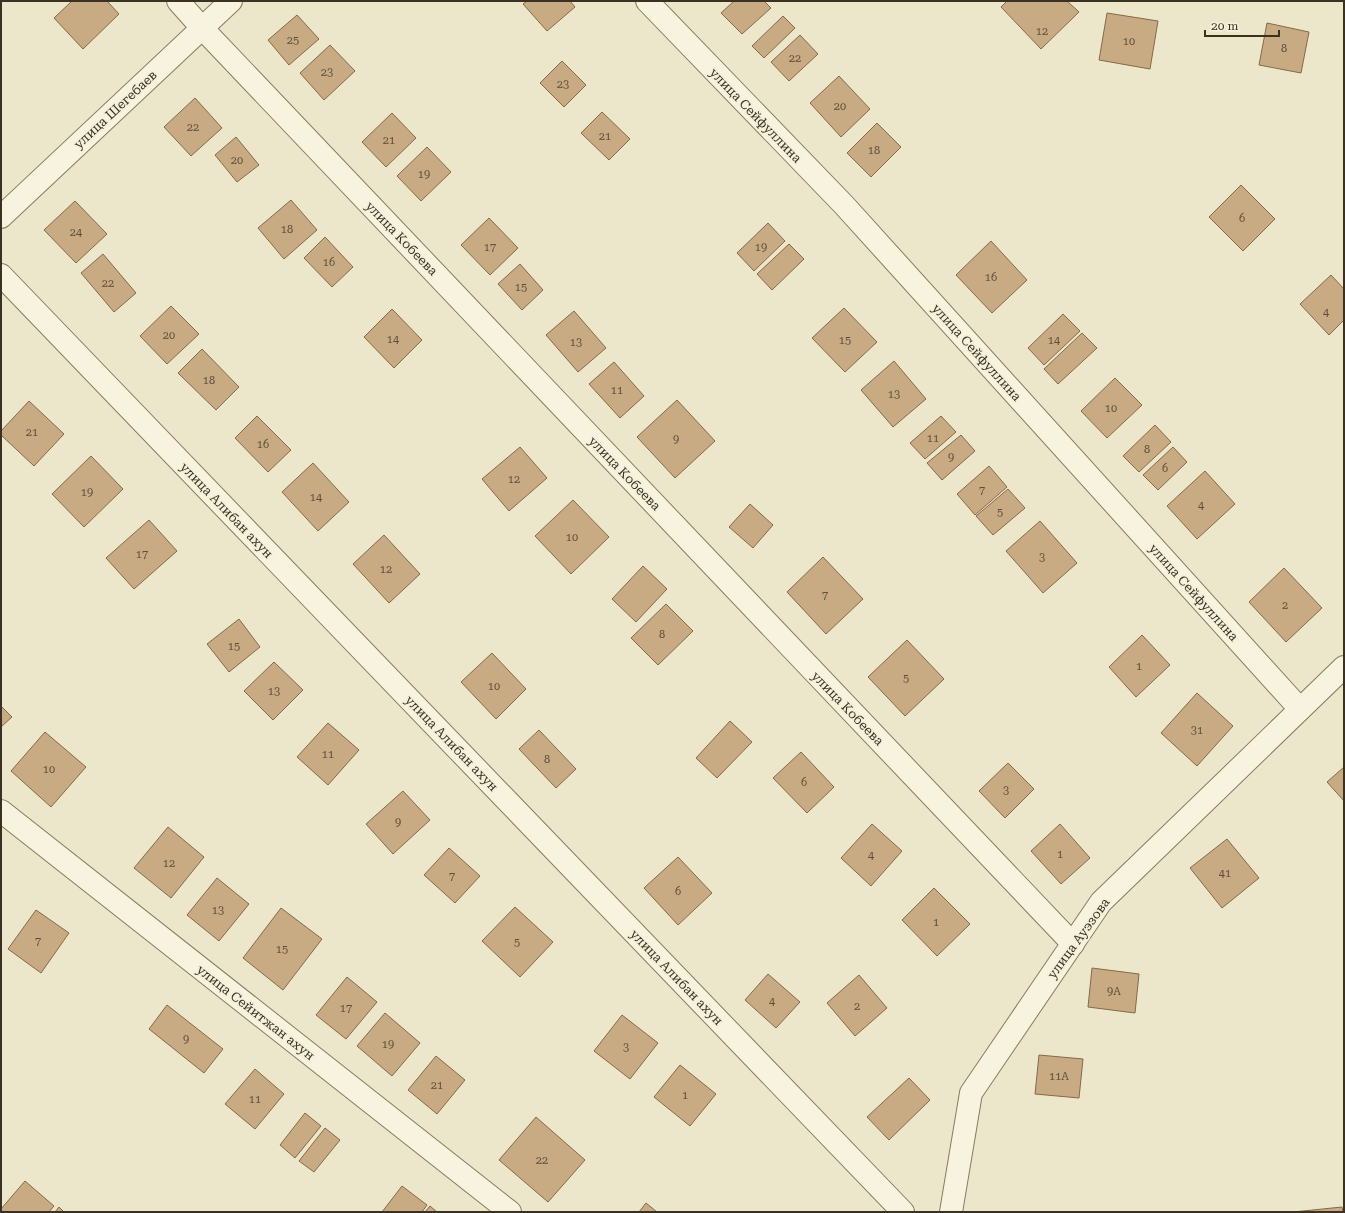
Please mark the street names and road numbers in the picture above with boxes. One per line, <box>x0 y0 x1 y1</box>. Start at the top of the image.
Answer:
street label: улица Сейфуллина <box>707 65 805 166</box>
street label: улица Шегебаев <box>71 67 160 152</box>
street label: улица Кобеева <box>363 198 441 278</box>
street label: улица Сейфуллина <box>929 301 1024 404</box>
street label: улица Кобеева <box>586 433 664 513</box>
street label: улица Алибан ахун <box>177 459 276 561</box>
street label: улица Сейфуллина <box>1146 541 1241 644</box>
street label: улица Кобеева <box>809 668 887 748</box>
street label: улица Алибан ахун <box>402 692 501 794</box>
street label: улица Ауэзова <box>1044 895 1113 981</box>
street label: улица Алибан ахун <box>627 926 726 1028</box>
street label: улица Сейитжан ахун <box>194 962 318 1063</box>

